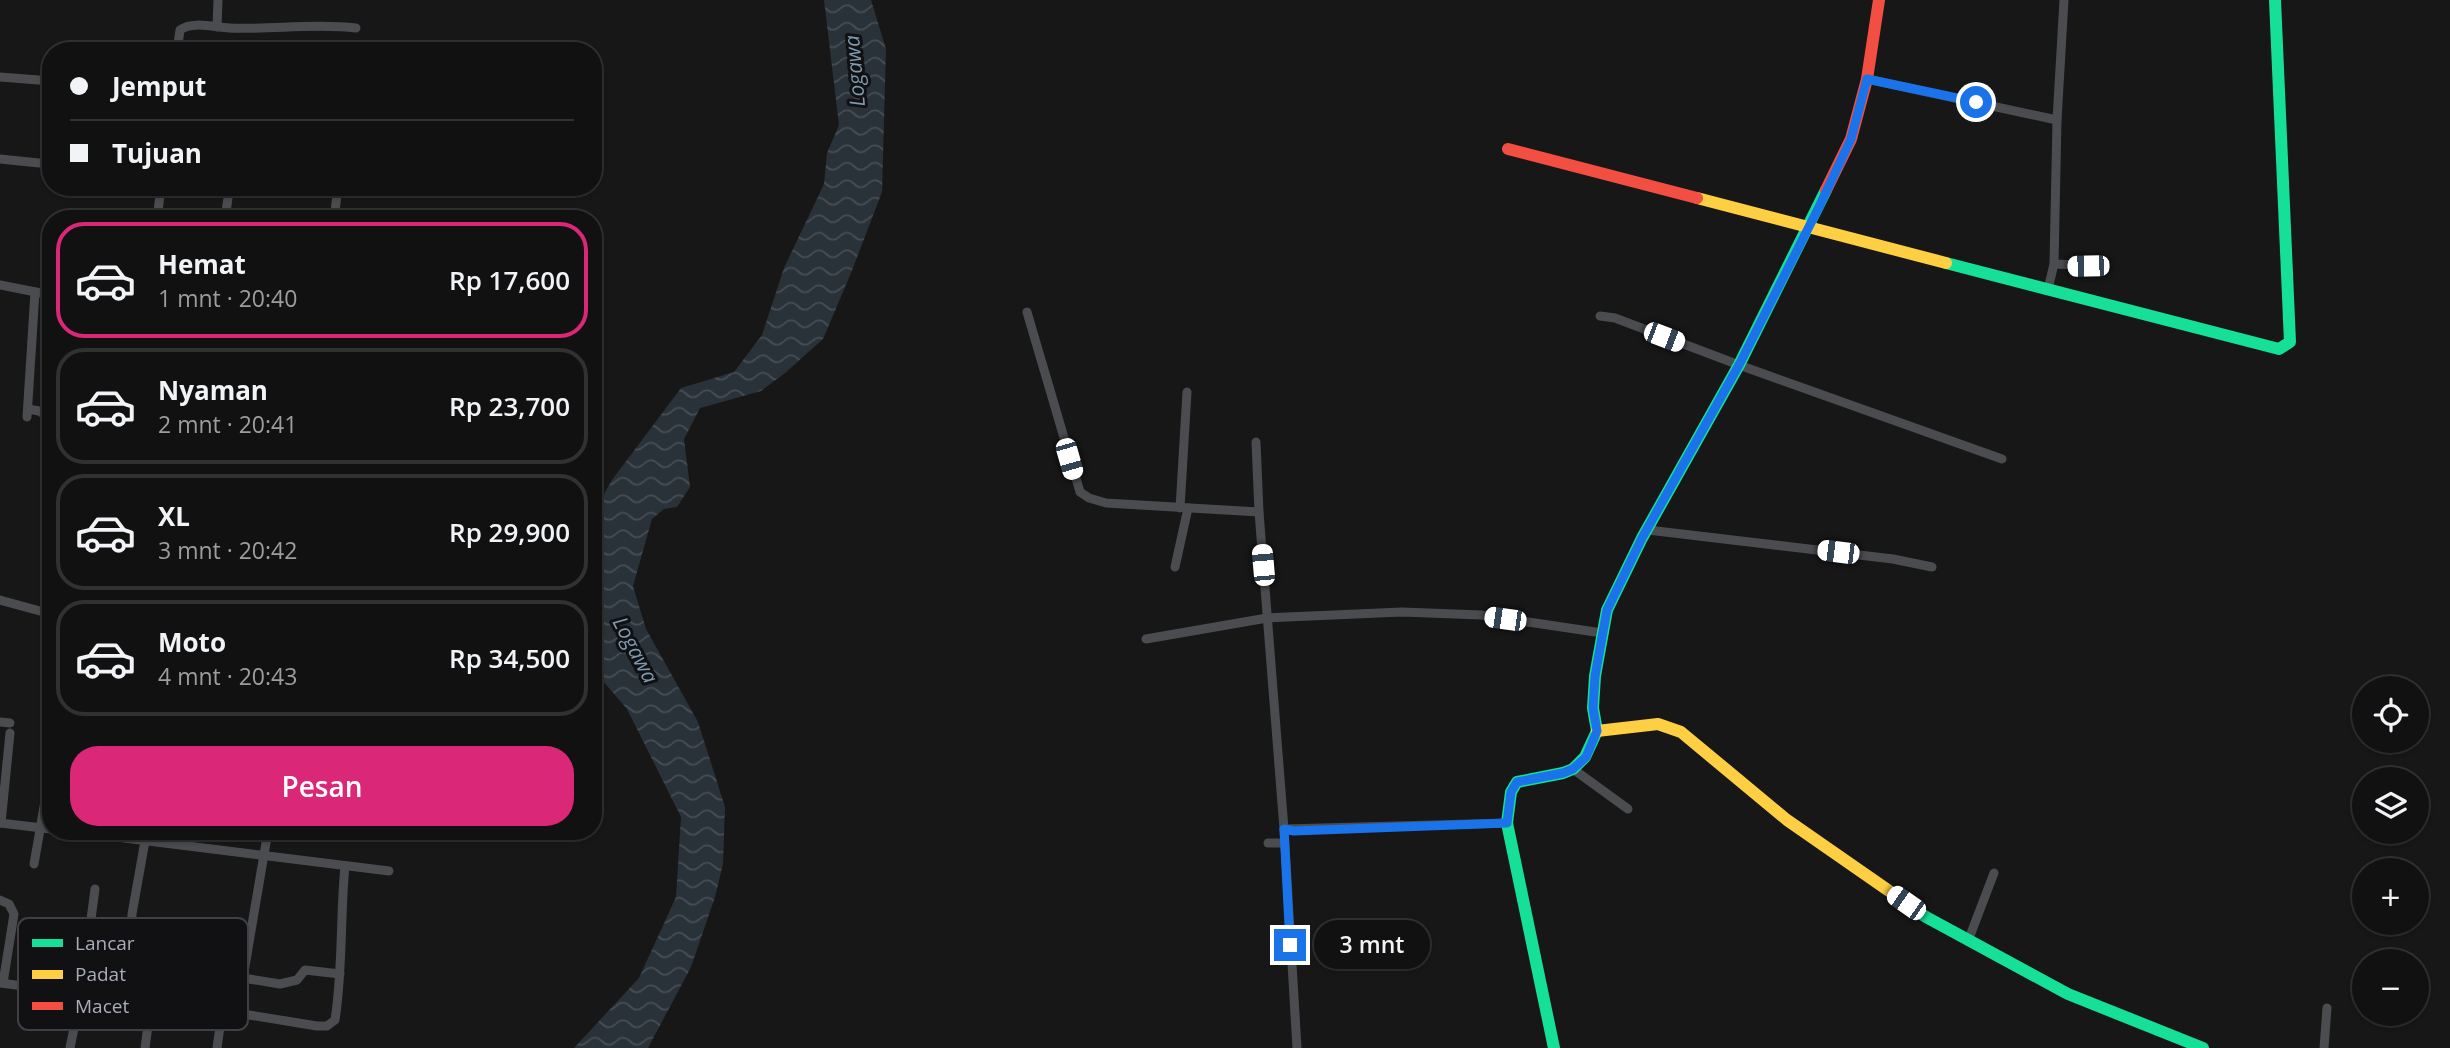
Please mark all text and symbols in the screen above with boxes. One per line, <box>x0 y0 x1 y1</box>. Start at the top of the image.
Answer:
water label: Logawa <box>837 34 871 108</box>
text: Jemput <box>112 68 206 104</box>
route start <box>1960 86 1992 118</box>
text: Tujuan <box>112 135 202 171</box>
text: Hemat <box>158 246 246 282</box>
icon: car <box>74 249 137 312</box>
car <box>2067 255 2110 277</box>
text: Rp 17,600 <box>449 262 570 298</box>
text: 1 mnt · 20:40 <box>158 282 297 314</box>
car <box>1641 320 1688 354</box>
text: Nyaman <box>158 372 268 408</box>
icon: car <box>74 375 137 438</box>
text: Rp 23,700 <box>449 388 570 424</box>
text: 2 mnt · 20:41 <box>158 408 297 440</box>
car <box>1054 436 1085 482</box>
text: XL <box>158 498 190 534</box>
icon: car <box>74 501 137 564</box>
text: Rp 29,900 <box>449 514 570 550</box>
text: 3 mnt · 20:42 <box>158 534 297 566</box>
car <box>1816 539 1861 565</box>
car <box>1251 543 1276 587</box>
car <box>1483 606 1528 632</box>
water label: Logawa <box>607 611 665 688</box>
text: Moto <box>158 624 226 660</box>
icon: car <box>74 627 137 690</box>
text: Rp 34,500 <box>449 640 570 676</box>
text: 4 mnt · 20:43 <box>158 660 297 692</box>
map controls <box>2352 676 2429 1026</box>
button: locate <box>2352 676 2429 753</box>
button: Pesan <box>70 746 574 826</box>
button: layers <box>2352 767 2429 844</box>
button: + <box>2352 858 2429 935</box>
car <box>1883 882 1930 924</box>
legend <box>18 918 248 1030</box>
callout: 3 mnt <box>1314 920 1430 970</box>
text: 3 mnt <box>1340 928 1404 960</box>
route end <box>1274 929 1306 961</box>
text: Lancar <box>75 930 135 956</box>
button: − <box>2352 949 2429 1026</box>
text: Padat <box>75 961 126 987</box>
text: Macet <box>75 993 129 1019</box>

